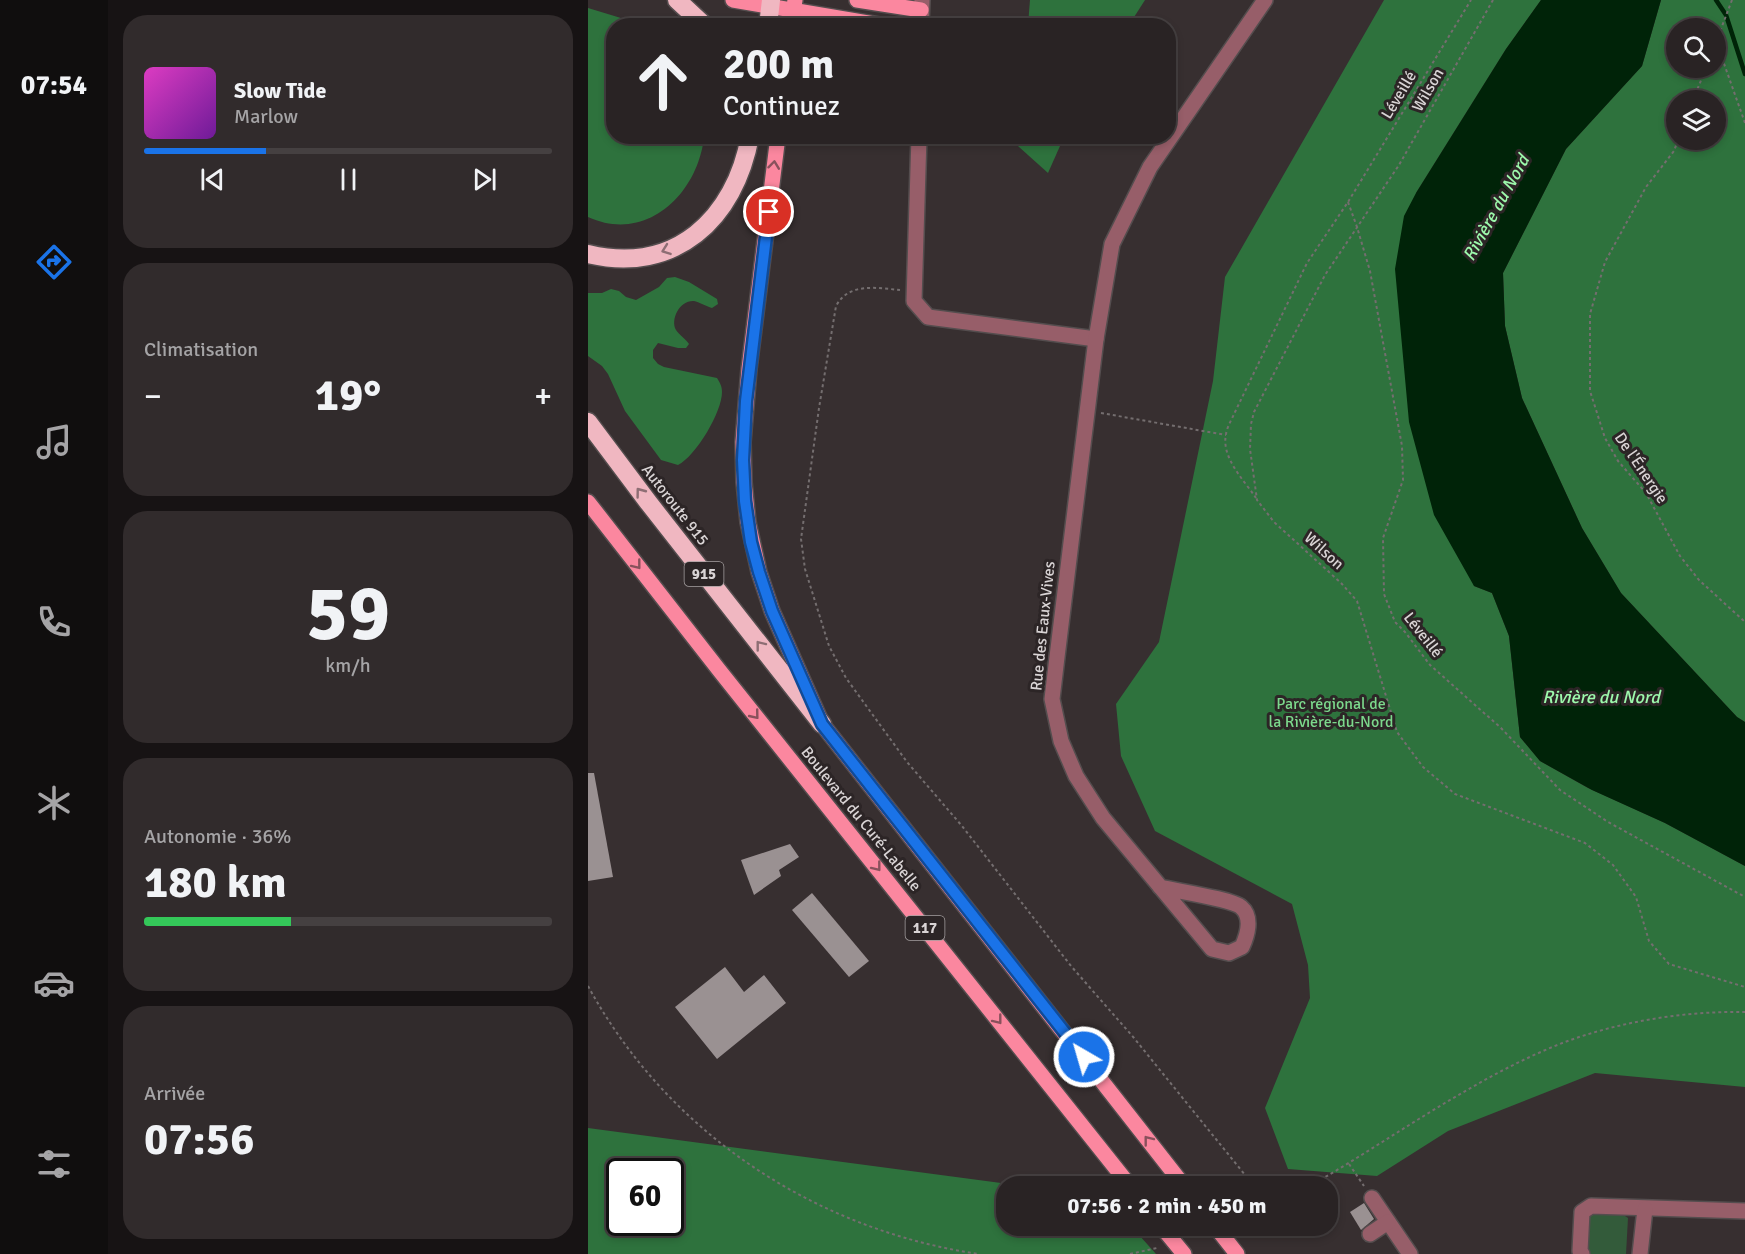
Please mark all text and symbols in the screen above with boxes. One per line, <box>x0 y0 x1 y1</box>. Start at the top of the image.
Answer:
map controls <box>1666 18 1726 150</box>
button: search <box>1666 18 1726 78</box>
text: 200 m <box>723 39 834 90</box>
icon: ahead <box>624 42 702 120</box>
street label: Wilson <box>1408 65 1448 115</box>
street label: Léveillé <box>1377 67 1421 123</box>
text: 07:54 <box>21 69 87 102</box>
text: Slow Tide <box>234 77 326 104</box>
text: Continuez <box>723 90 840 123</box>
button: layers <box>1666 90 1726 150</box>
text: Marlow <box>234 104 298 129</box>
water label: Rivière du Nord <box>1458 149 1535 265</box>
one-way arrow <box>767 161 780 170</box>
icon: previous <box>196 163 229 196</box>
icon: pause <box>332 163 365 196</box>
icon: next <box>468 163 501 196</box>
pin <box>743 186 794 237</box>
icon: arrive <box>752 195 785 228</box>
icon: directions <box>33 241 75 283</box>
one-way arrow <box>661 243 671 256</box>
text: Climatisation <box>144 337 258 362</box>
text: 19° <box>315 368 381 423</box>
text: − <box>144 376 162 417</box>
text: + <box>534 376 552 417</box>
icon: music <box>33 421 75 463</box>
street label: De l'Énergie <box>1610 429 1672 507</box>
street label: Autoroute 915 <box>637 460 713 550</box>
one-way arrow <box>636 487 647 498</box>
street label: Wilson <box>1300 528 1348 574</box>
one-way arrow <box>629 558 640 569</box>
street label: Rue des Eaux-Vives <box>1026 560 1060 692</box>
road number: 915 <box>684 562 724 586</box>
text: 59 <box>306 566 390 662</box>
icon: phone <box>33 601 75 643</box>
street label: Léveillé <box>1399 608 1447 662</box>
one-way arrow <box>756 641 767 652</box>
text: km/h <box>325 653 371 678</box>
water label: Rivière du Nord <box>1542 686 1662 708</box>
park label: Parc régional de la Rivière-du-Nord <box>1269 694 1394 732</box>
one-way arrow <box>748 709 759 720</box>
street label: Boulevard du Curé-Labelle <box>796 743 926 895</box>
icon: climate <box>33 782 75 824</box>
text: Autonomie · 36% <box>144 824 291 849</box>
text: 180 km <box>144 855 287 910</box>
one-way arrow <box>870 861 881 872</box>
road number: 117 <box>906 916 944 940</box>
icon: car <box>33 962 75 1004</box>
one-way arrow <box>991 1014 1002 1025</box>
position arrow <box>1052 1025 1116 1089</box>
text: Arrivée <box>144 1081 205 1106</box>
text: 07:56 <box>144 1112 254 1167</box>
one-way arrow <box>1145 1136 1156 1147</box>
icon: filters <box>33 1143 75 1185</box>
speed limit sign: 60 <box>606 1158 684 1236</box>
text: 07:56 · 2 min · 450 m <box>1067 1192 1267 1219</box>

